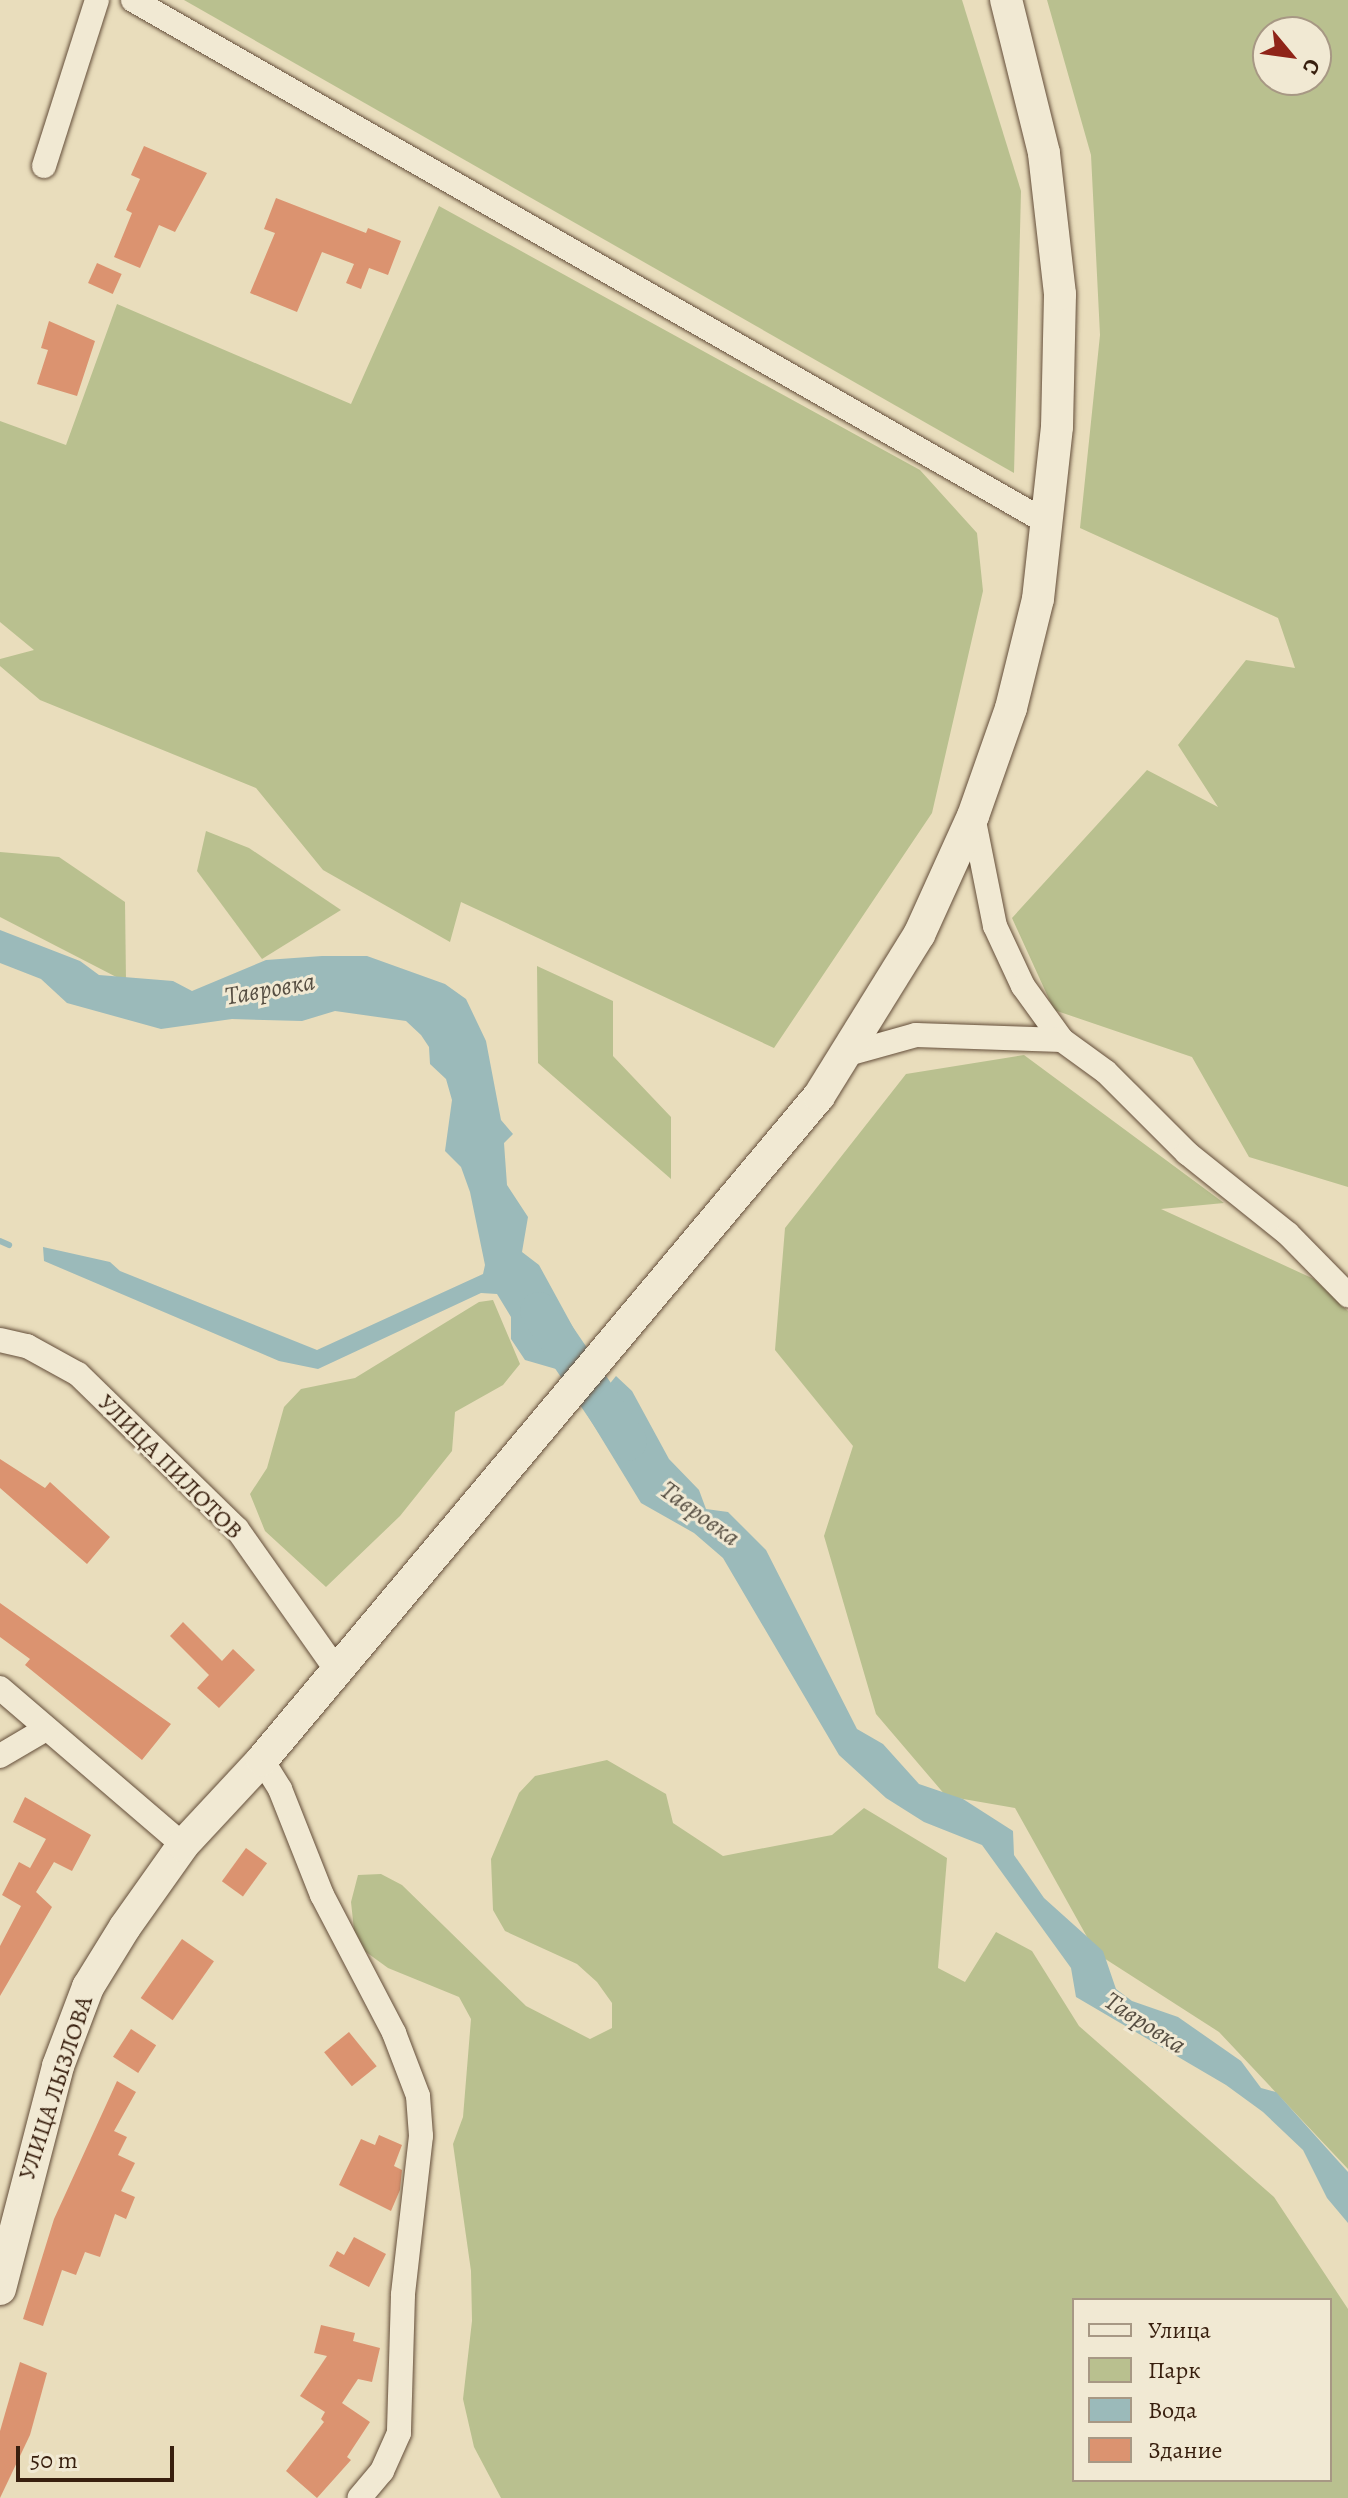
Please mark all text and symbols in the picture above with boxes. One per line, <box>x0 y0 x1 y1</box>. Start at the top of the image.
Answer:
north arrow <box>1252 16 1332 96</box>
text: С <box>1295 53 1328 80</box>
water label: Тавровка <box>222 966 318 1012</box>
street label: УЛИЦА ПИЛОТОВ <box>91 1388 249 1546</box>
water label: Тавровка <box>654 1475 746 1553</box>
water label: Тавровка <box>1098 1985 1192 2061</box>
street label: УЛИЦА ЛЫЗЛОВА <box>13 1992 99 2184</box>
legend <box>1072 2298 1332 2482</box>
text: Улица <box>1148 2314 1211 2346</box>
text: Парк <box>1148 2354 1201 2386</box>
text: Вода <box>1148 2394 1197 2426</box>
scale bar <box>20 2430 178 2480</box>
text: Здание <box>1148 2434 1223 2466</box>
text: 50 m <box>30 2444 78 2476</box>

